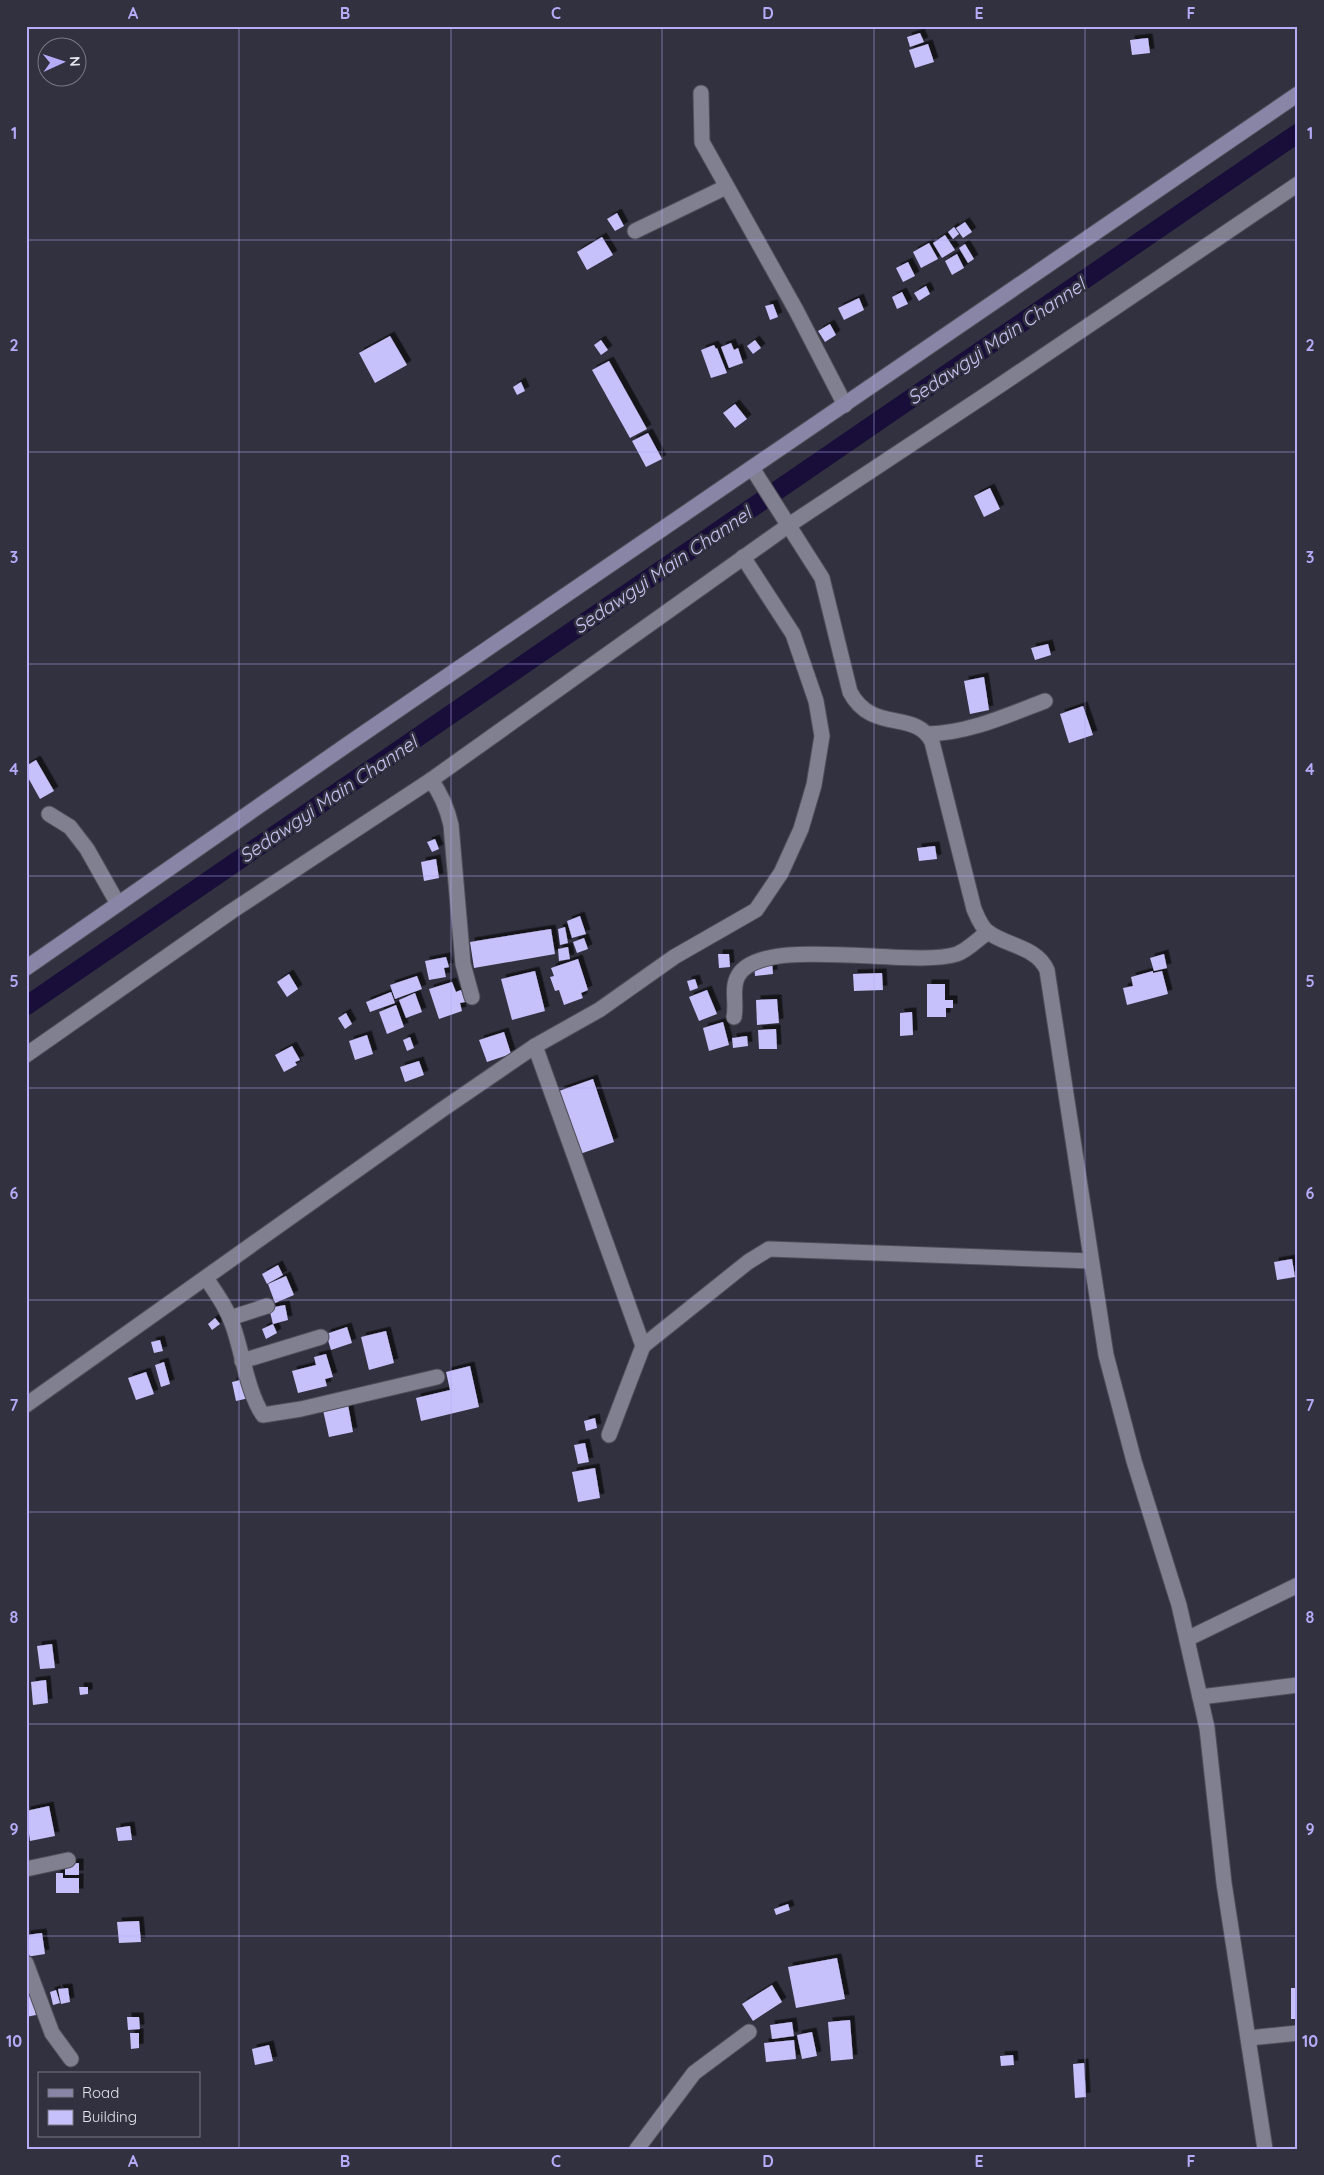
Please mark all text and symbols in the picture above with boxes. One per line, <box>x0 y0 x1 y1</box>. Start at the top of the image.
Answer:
text: A <box>128 3 139 23</box>
text: B <box>340 3 350 23</box>
text: C <box>551 3 561 23</box>
text: D <box>762 3 774 23</box>
text: E <box>974 3 984 23</box>
text: F <box>1187 3 1196 23</box>
north arrow <box>38 38 88 88</box>
text: N <box>66 56 84 67</box>
text: 1 <box>11 123 17 143</box>
text: 1 <box>1307 123 1313 143</box>
water label: Sedawgyi Main Channel <box>902 271 1092 410</box>
text: 2 <box>9 335 19 355</box>
text: 2 <box>1305 335 1315 355</box>
water label: Sedawgyi Main Channel <box>568 500 758 639</box>
text: 3 <box>10 547 18 567</box>
text: 3 <box>1306 547 1314 567</box>
water label: Sedawgyi Main Channel <box>234 729 424 868</box>
text: 4 <box>9 759 19 779</box>
text: 4 <box>1305 759 1315 779</box>
text: 5 <box>9 971 19 991</box>
text: 5 <box>1305 971 1315 991</box>
text: 6 <box>10 1183 19 1203</box>
text: 6 <box>1306 1183 1315 1203</box>
text: 7 <box>10 1395 19 1415</box>
text: 7 <box>1306 1395 1315 1415</box>
text: 8 <box>10 1607 19 1627</box>
text: 8 <box>1306 1607 1315 1627</box>
text: 9 <box>9 1819 19 1839</box>
text: 9 <box>1305 1819 1315 1839</box>
text: 10 <box>6 2031 22 2051</box>
text: 10 <box>1302 2031 1318 2051</box>
legend <box>38 2072 200 2138</box>
text: Road <box>82 2083 119 2102</box>
text: Building <box>82 2107 137 2126</box>
text: A <box>128 2151 139 2171</box>
text: B <box>340 2151 350 2171</box>
text: C <box>551 2151 561 2171</box>
text: D <box>762 2151 774 2171</box>
text: E <box>974 2151 984 2171</box>
text: F <box>1187 2151 1196 2171</box>

